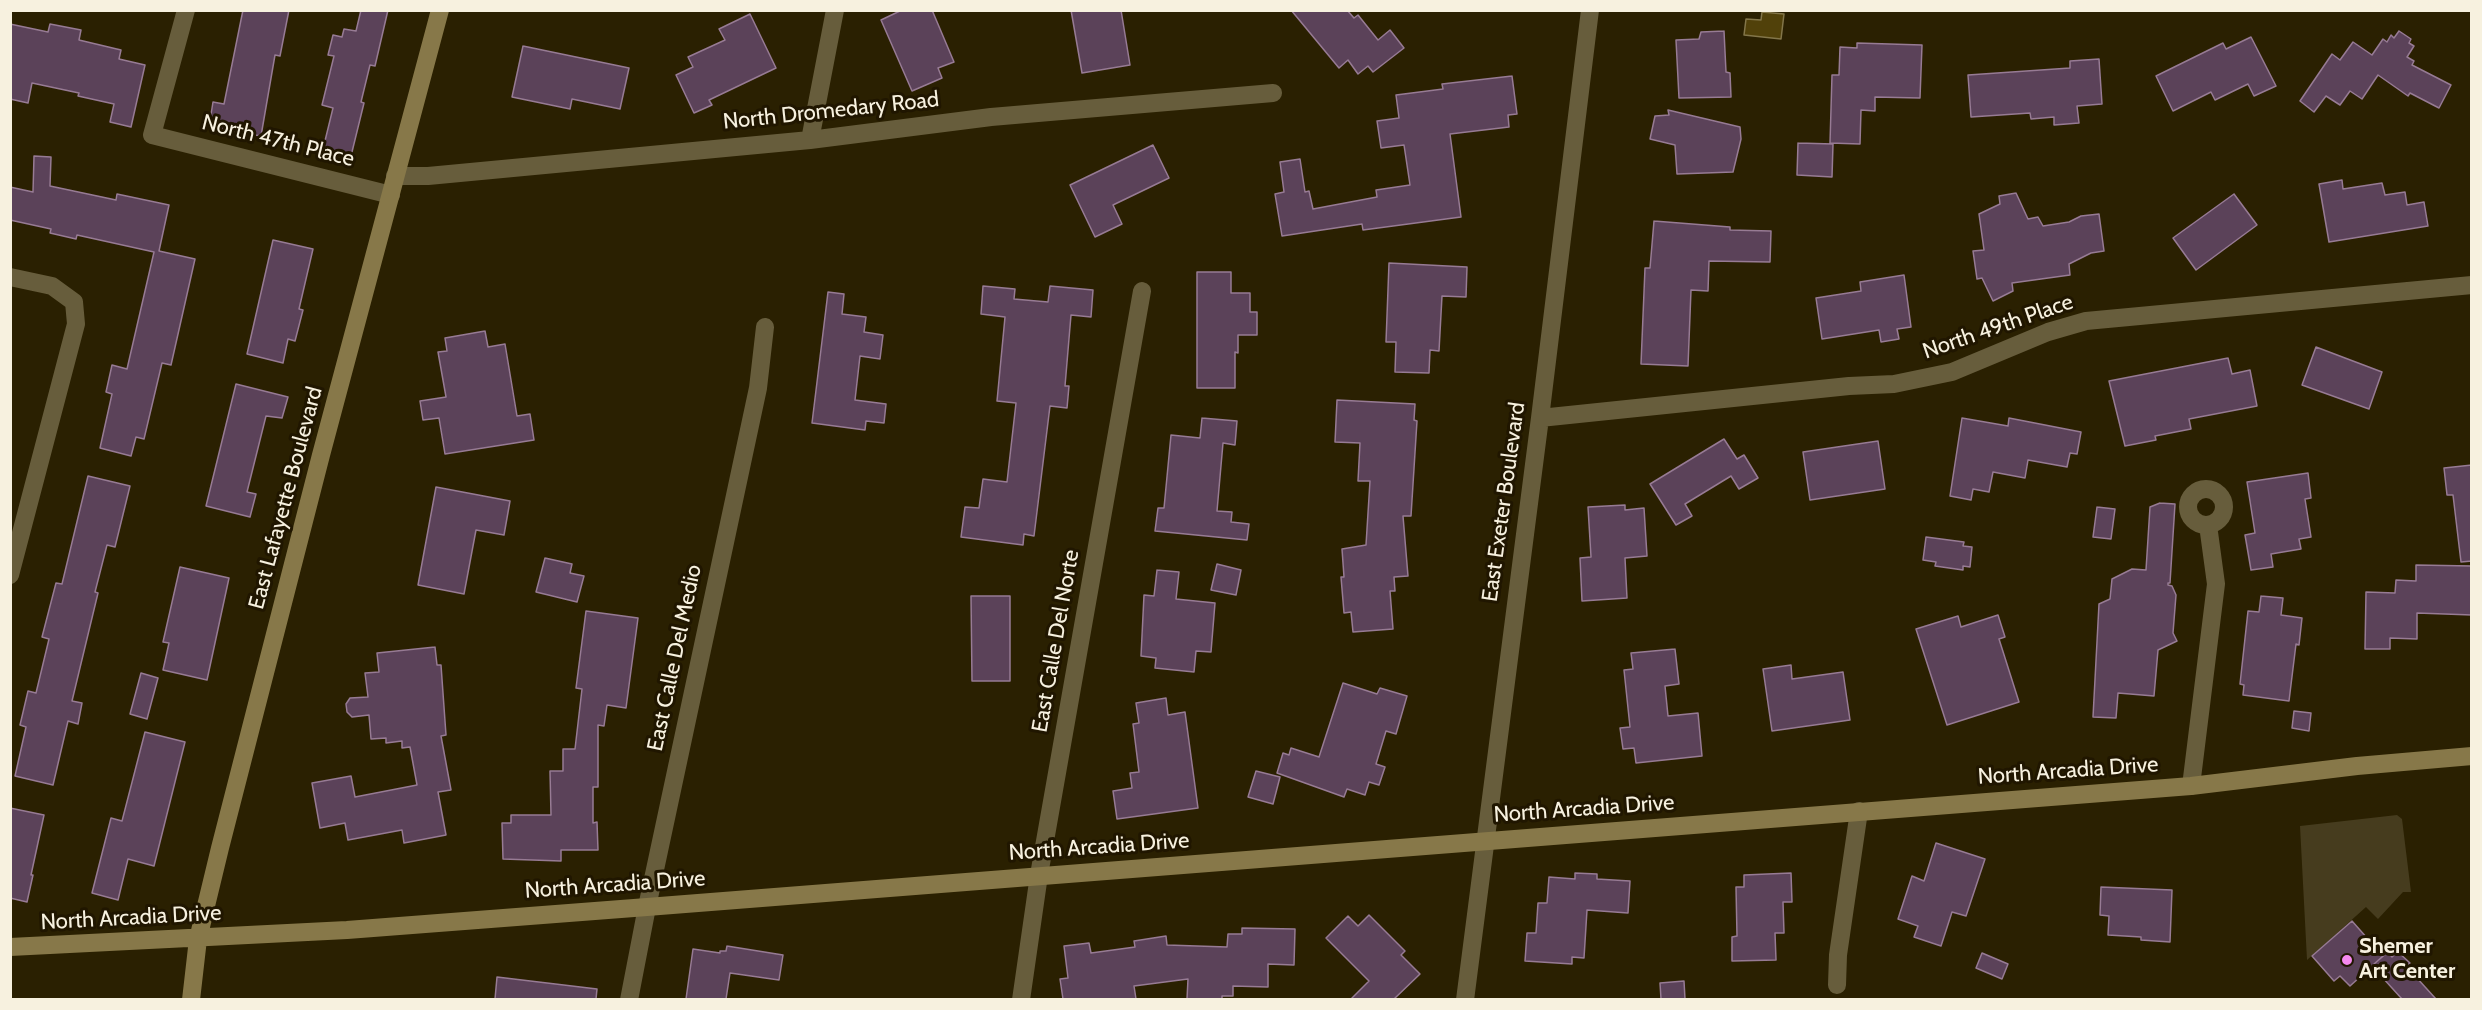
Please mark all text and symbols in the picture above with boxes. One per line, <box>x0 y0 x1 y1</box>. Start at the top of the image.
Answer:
street label: North Dromedary Road <box>722 87 940 135</box>
street label: North 47th Place <box>199 109 357 173</box>
street label: North 49th Place <box>1919 289 2077 365</box>
street label: East Lafayette Boulevard <box>244 384 328 612</box>
street label: East Exeter Boulevard <box>1477 400 1531 604</box>
street label: East Calle Del Norte <box>1027 548 1085 734</box>
street label: East Calle Del Medio <box>642 562 708 754</box>
street label: North Arcadia Drive <box>1977 752 2159 790</box>
street label: North Arcadia Drive <box>1493 790 1675 828</box>
street label: North Arcadia Drive <box>1008 828 1190 866</box>
street label: North Arcadia Drive <box>524 866 706 904</box>
street label: North Arcadia Drive <box>40 900 222 936</box>
place label: Shemer Art Center <box>2359 934 2455 986</box>
marker: Shemer Art Center <box>2340 953 2354 967</box>

